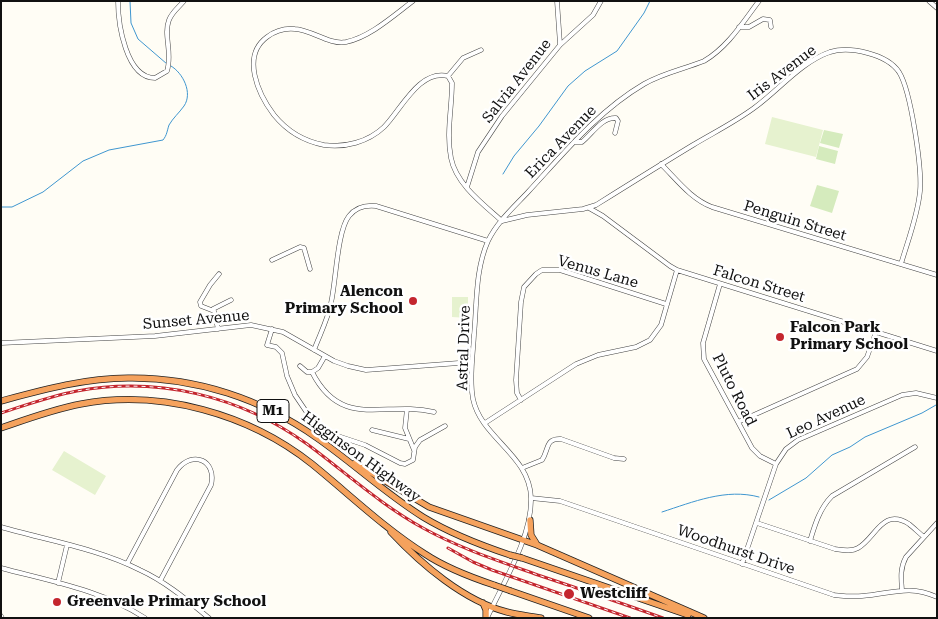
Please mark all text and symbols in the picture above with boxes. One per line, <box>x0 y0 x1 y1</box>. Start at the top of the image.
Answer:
street label: Salvia Avenue <box>479 36 555 126</box>
street label: Iris Avenue <box>744 41 820 105</box>
street label: Erica Avenue <box>522 102 600 182</box>
street label: Penguin Street <box>742 197 848 245</box>
street label: Venus Lane <box>556 252 640 292</box>
street label: Falcon Street <box>711 261 807 307</box>
place label: Alencon Primary School <box>285 283 403 318</box>
marker: Alencon Primary School <box>407 295 419 307</box>
street label: Astral Drive <box>454 305 474 391</box>
street label: Sunset Avenue <box>142 306 250 334</box>
place label: Falcon Park Primary School <box>790 319 908 354</box>
marker: Falcon Park Primary School <box>774 331 786 343</box>
street label: Pluto Road <box>708 351 760 429</box>
street label: Leo Avenue <box>784 391 868 443</box>
road number: M1 <box>257 400 289 422</box>
street label: Higginson Highway <box>298 408 424 506</box>
street label: Woodhurst Drive <box>675 521 797 579</box>
place label: Westcliff <box>580 585 647 603</box>
marker: Westcliff <box>562 587 576 601</box>
place label: Greenvale Primary School <box>67 593 266 611</box>
marker: Greenvale Primary School <box>51 596 63 608</box>

